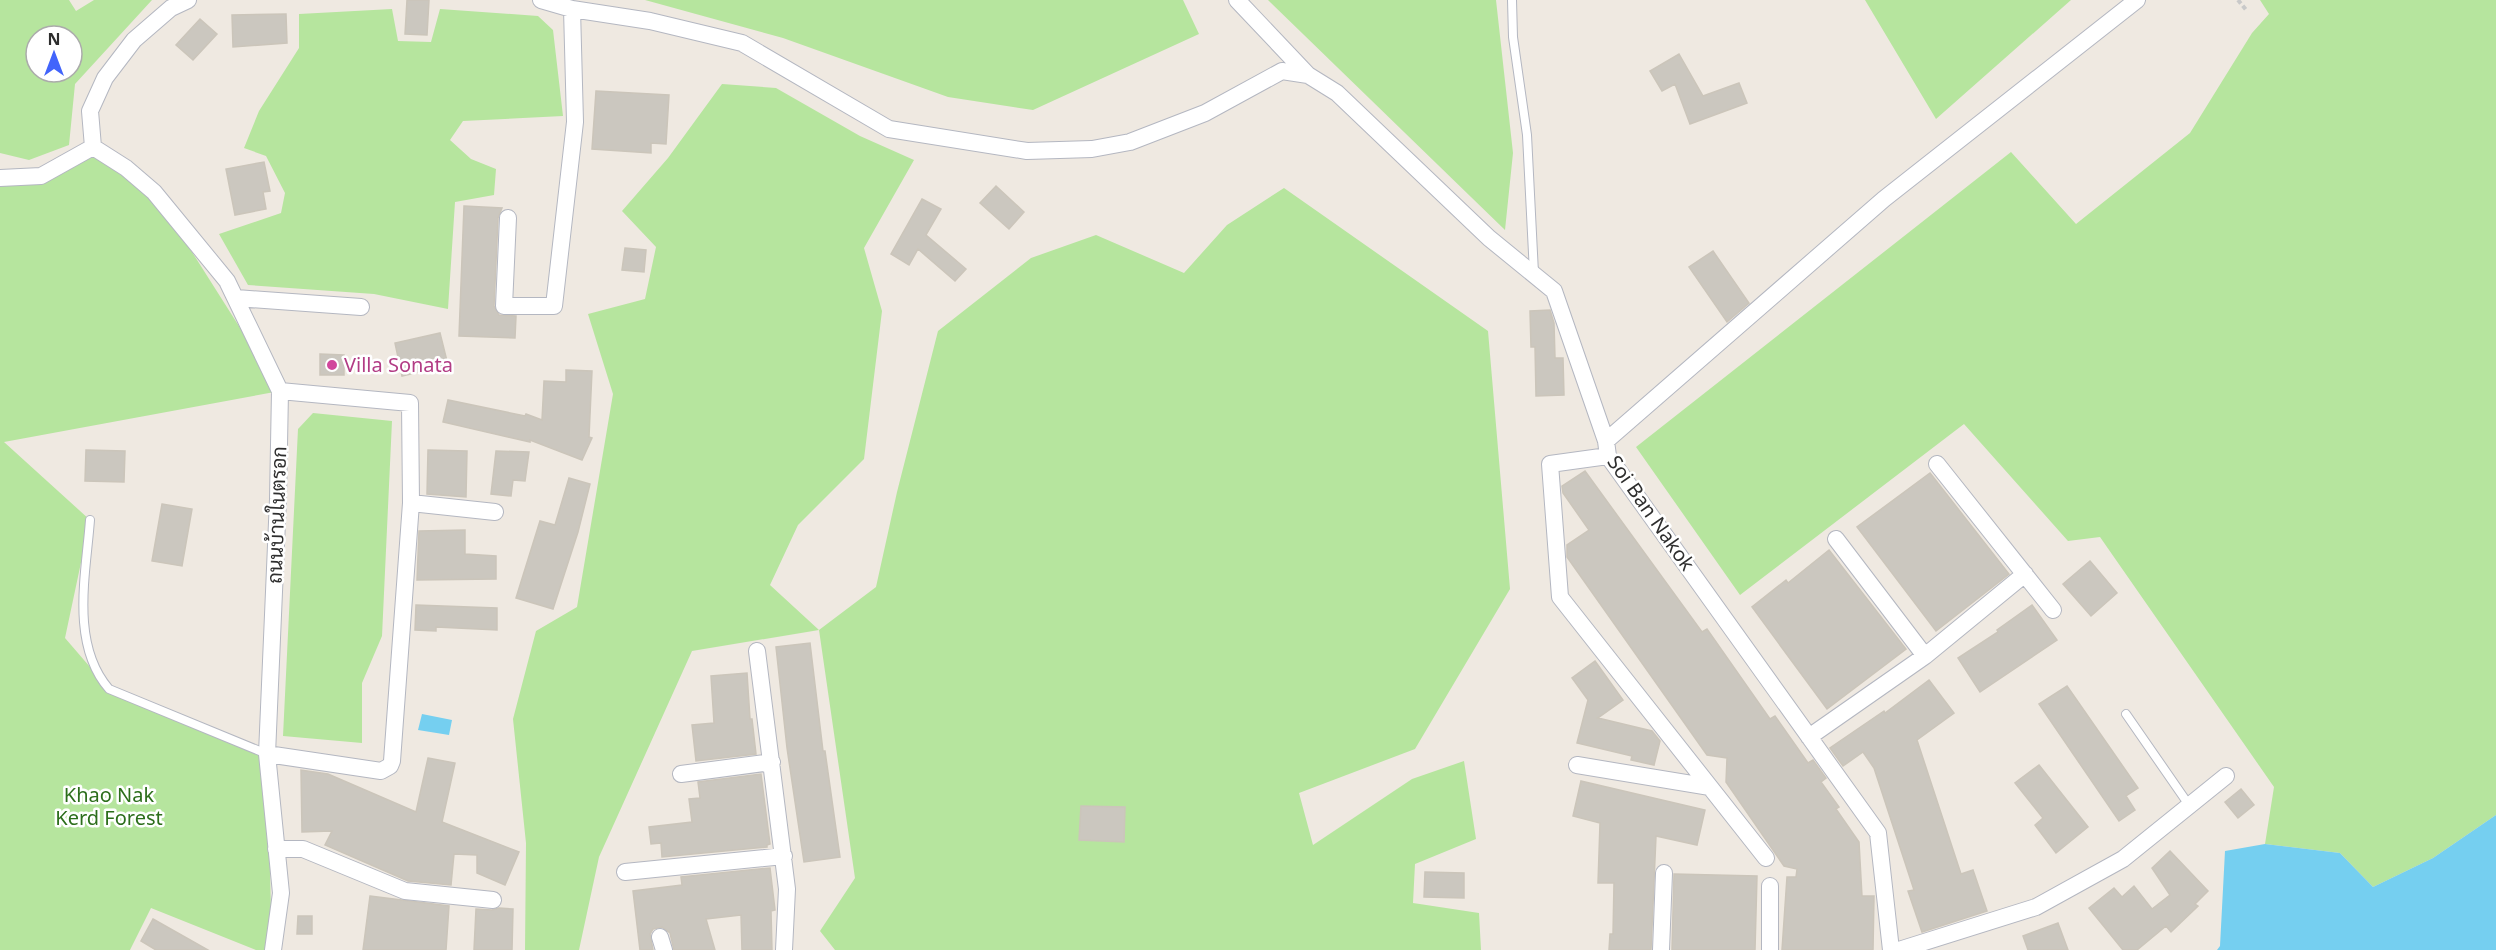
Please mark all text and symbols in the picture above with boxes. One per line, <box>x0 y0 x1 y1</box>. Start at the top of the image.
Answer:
north arrow <box>24 24 84 84</box>
text: N <box>47 28 61 50</box>
place label: Villa Sonata <box>344 351 453 378</box>
marker: Villa Sonata <box>325 358 339 372</box>
street label: ถนนบ้านในตรอก <box>261 446 292 584</box>
street label: Soi Ban Nakok <box>1602 450 1701 576</box>
park label: Khao Nak Kerd Forest <box>55 781 163 831</box>

